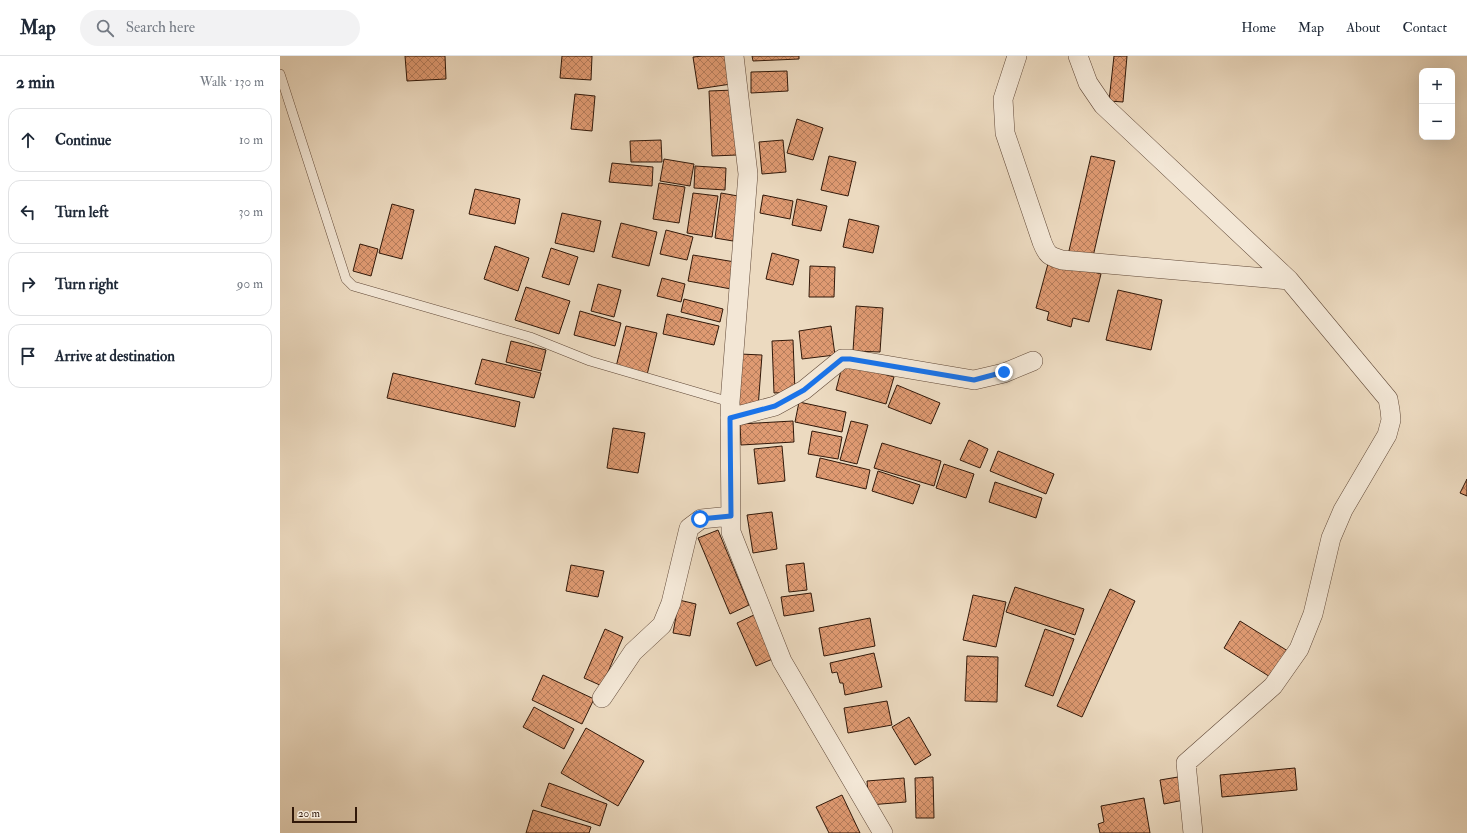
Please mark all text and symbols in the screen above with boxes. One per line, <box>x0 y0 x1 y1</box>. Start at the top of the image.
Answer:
search box <box>80 10 360 46</box>
text: Map <box>20 16 56 40</box>
icon: search <box>94 17 116 39</box>
text: Search here <box>126 18 195 37</box>
text: Home <box>1241 19 1276 36</box>
text: Map <box>1298 19 1324 36</box>
text: About <box>1346 19 1380 36</box>
text: Contact <box>1402 19 1447 36</box>
map controls <box>1419 68 1455 140</box>
button: + <box>1419 68 1455 104</box>
text: 2 min <box>16 72 55 93</box>
text: Walk · 130 m <box>200 74 264 90</box>
button: − <box>1419 104 1455 140</box>
icon: ahead <box>17 129 39 151</box>
text: Continue <box>55 131 111 150</box>
text: 10 m <box>239 132 263 148</box>
icon: left <box>17 201 39 223</box>
text: Turn left <box>55 203 109 222</box>
text: 30 m <box>239 204 263 220</box>
icon: right <box>17 273 39 295</box>
text: Turn right <box>55 275 118 294</box>
text: 90 m <box>237 276 263 292</box>
icon: arrive <box>17 345 39 367</box>
text: Arrive at destination <box>55 347 175 366</box>
route end <box>995 363 1013 381</box>
route start <box>691 510 709 528</box>
scale bar <box>292 805 357 824</box>
text: 20 m <box>298 807 320 820</box>

